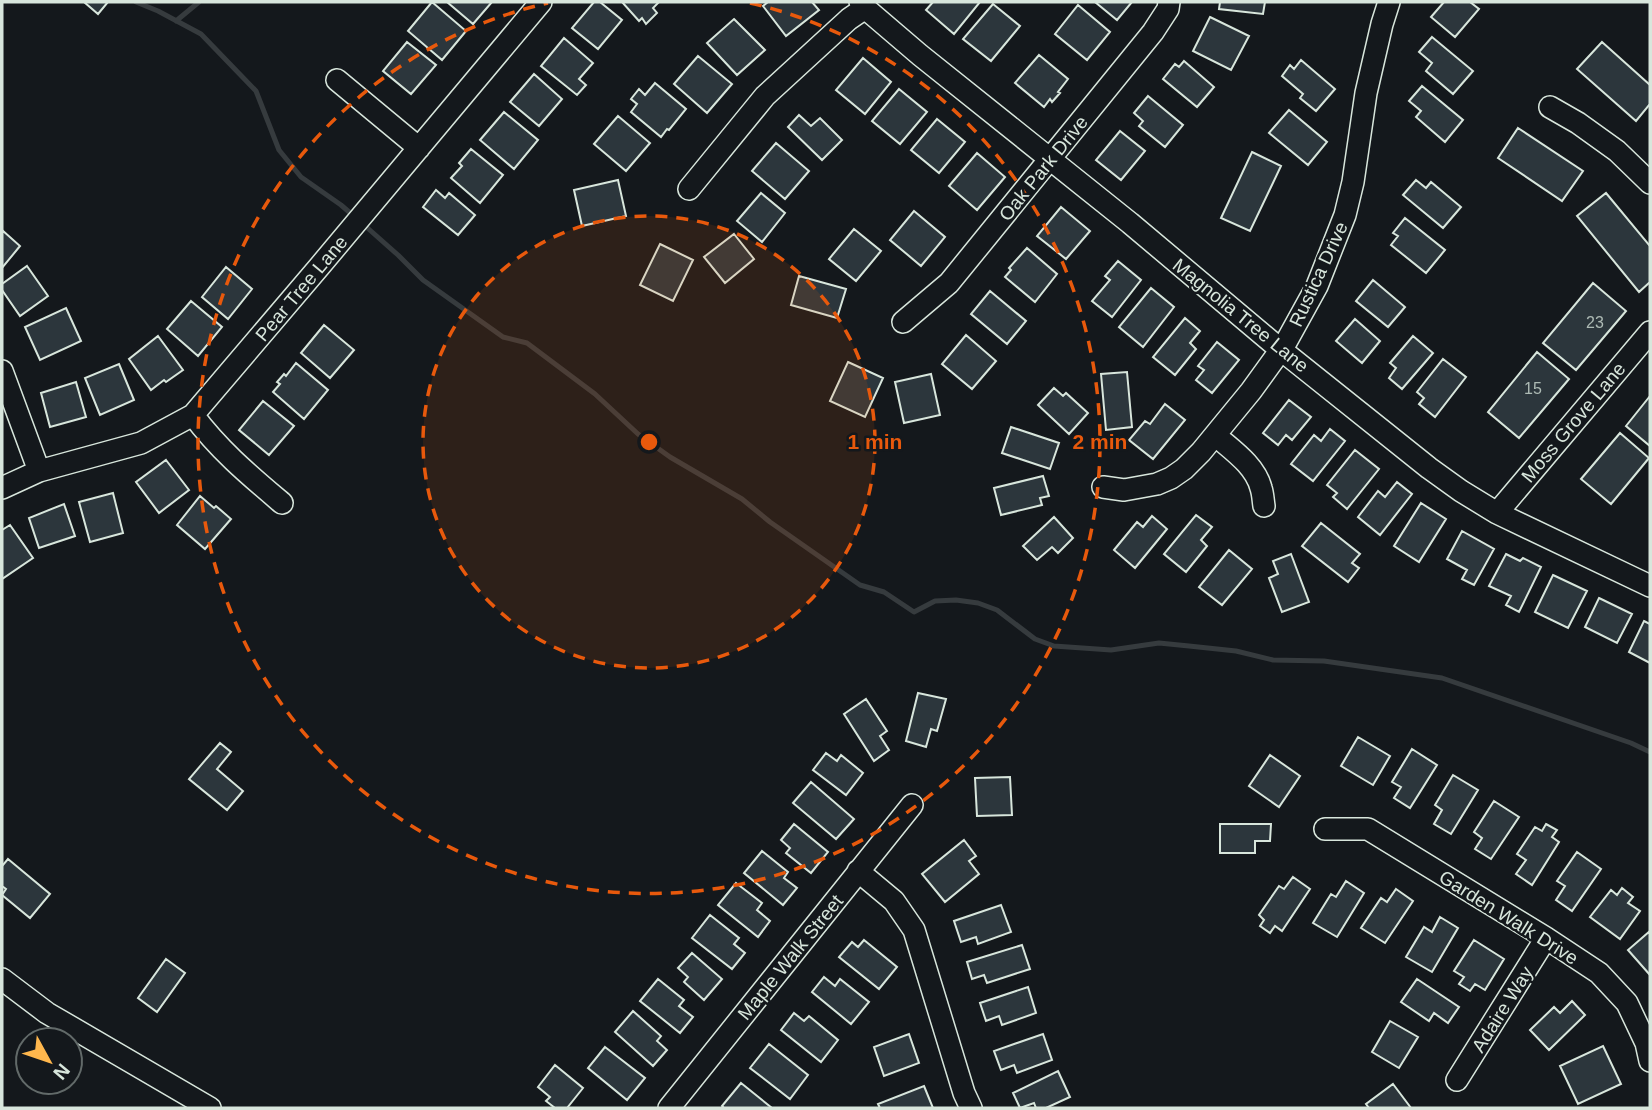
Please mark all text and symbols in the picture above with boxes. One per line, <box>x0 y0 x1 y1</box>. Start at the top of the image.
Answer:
street label: Oak Park Drive <box>995 112 1092 225</box>
street label: Rustica Drive <box>1285 219 1352 330</box>
street label: Pear Tree Lane <box>251 231 352 345</box>
street label: Magnolia Tree Lane <box>1169 254 1313 376</box>
house number: 23 <box>1586 314 1604 331</box>
street label: Moss Grove Lane <box>1517 358 1630 487</box>
house number: 15 <box>1524 380 1542 397</box>
centre of rings <box>637 430 661 454</box>
text: 1 min <box>848 430 902 453</box>
text: 2 min <box>1073 430 1127 453</box>
street label: Garden Walk Drive <box>1435 866 1582 969</box>
street label: Maple Walk Street <box>734 890 848 1024</box>
street label: Adaire Way <box>1468 962 1537 1056</box>
north arrow <box>14 1026 84 1096</box>
text: N <box>49 1060 74 1084</box>

